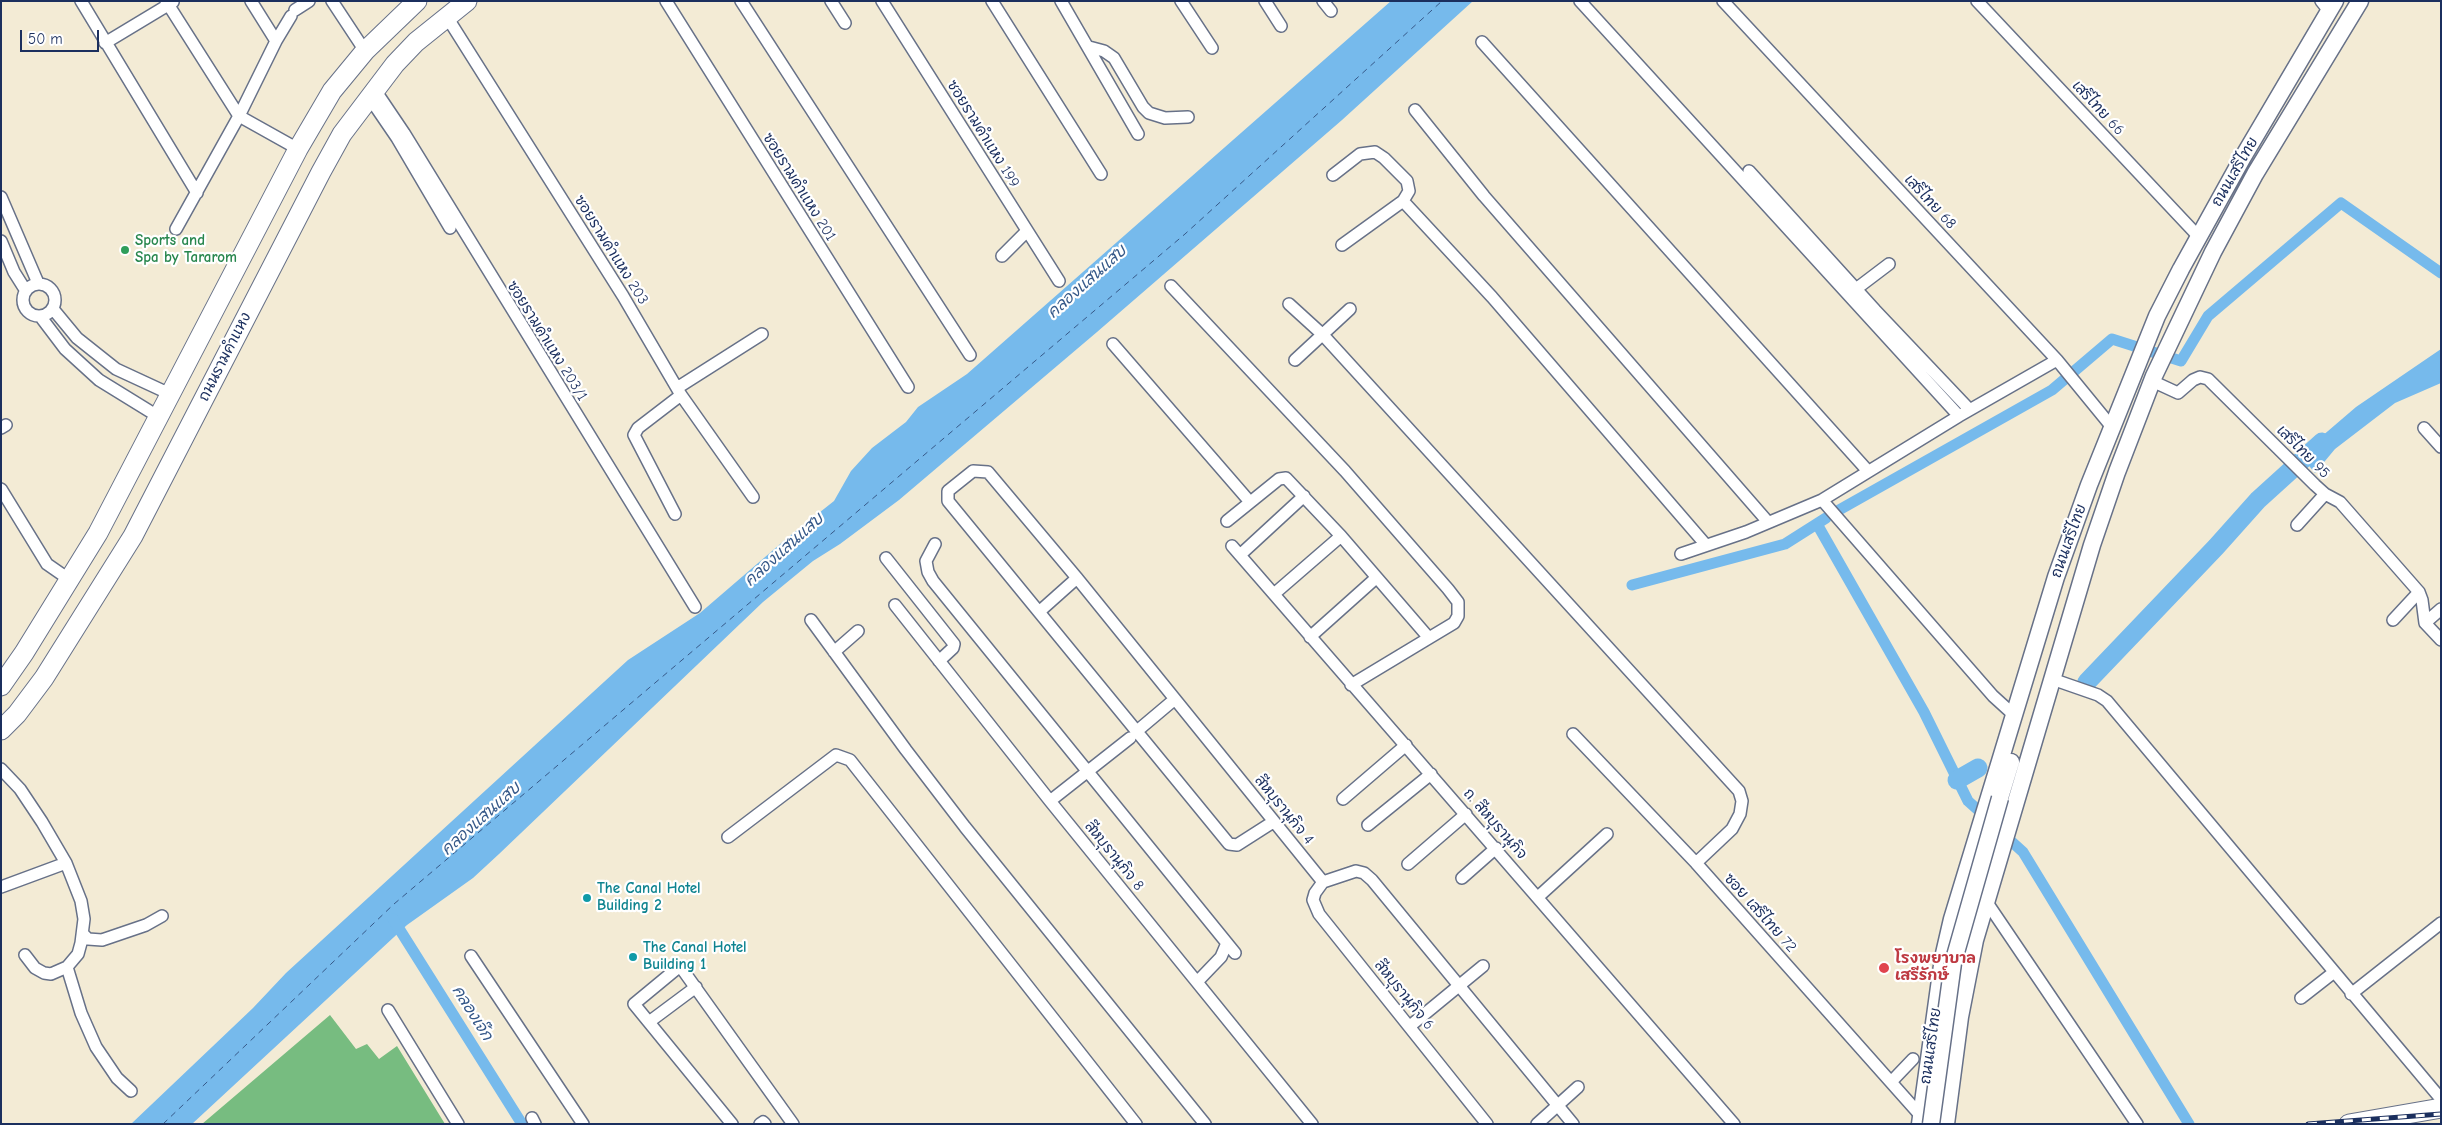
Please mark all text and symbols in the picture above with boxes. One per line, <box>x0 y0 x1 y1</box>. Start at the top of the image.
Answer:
scale bar <box>22 20 101 52</box>
text: 50 m <box>28 30 63 48</box>
street label: ซอยรามคำแหง 199 <box>943 77 1023 191</box>
street label: เสรีไทย 66 <box>2068 77 2128 139</box>
street label: ซอยรามคำแหง 201 <box>759 130 839 244</box>
street label: ถนนเสรีไทย <box>2208 134 2262 210</box>
street label: เสรีไทย 68 <box>1900 171 1960 233</box>
street label: ซอยรามคำแหง 203 <box>570 192 652 308</box>
place label: Sports and Spa by Tararom <box>135 232 237 267</box>
water label: คลองแสนแสบ <box>1044 242 1130 322</box>
marker: Sports and Spa by Tararom <box>119 244 131 256</box>
street label: ซอยรามคำแหง 203/1 <box>503 278 591 404</box>
street label: ถนนรามคำแหง <box>195 309 255 405</box>
street label: เสรีไทย 95 <box>2273 422 2333 482</box>
street label: ถนนเสรีไทย <box>2047 502 2091 580</box>
water label: คลองแสนแสบ <box>741 510 827 590</box>
street label: สีหบุรานุกิจ 4 <box>1251 772 1317 848</box>
water label: คลองแสนแสบ <box>438 779 524 859</box>
street label: ถ. สีหบุรานุกิจ <box>1459 785 1531 863</box>
street label: สีหบุรานุกิจ 8 <box>1081 818 1147 894</box>
street label: ซอย เสรีไทย 72 <box>1720 870 1800 956</box>
place label: The Canal Hotel Building 2 <box>597 880 701 915</box>
marker: The Canal Hotel Building 2 <box>581 892 593 904</box>
place label: The Canal Hotel Building 1 <box>643 939 747 974</box>
place label: โรงพยาบาล เสรีรักษ์ <box>1895 950 1976 985</box>
marker: The Canal Hotel Building 1 <box>627 951 639 963</box>
street label: สีหบุรานุกิจ 6 <box>1370 956 1438 1034</box>
marker: โรงพยาบาล เสรีรักษ์ <box>1877 961 1891 975</box>
water label: คลองเจ๊ก <box>448 982 496 1044</box>
street label: ถนนเสรีไทย <box>1917 1006 1945 1086</box>

